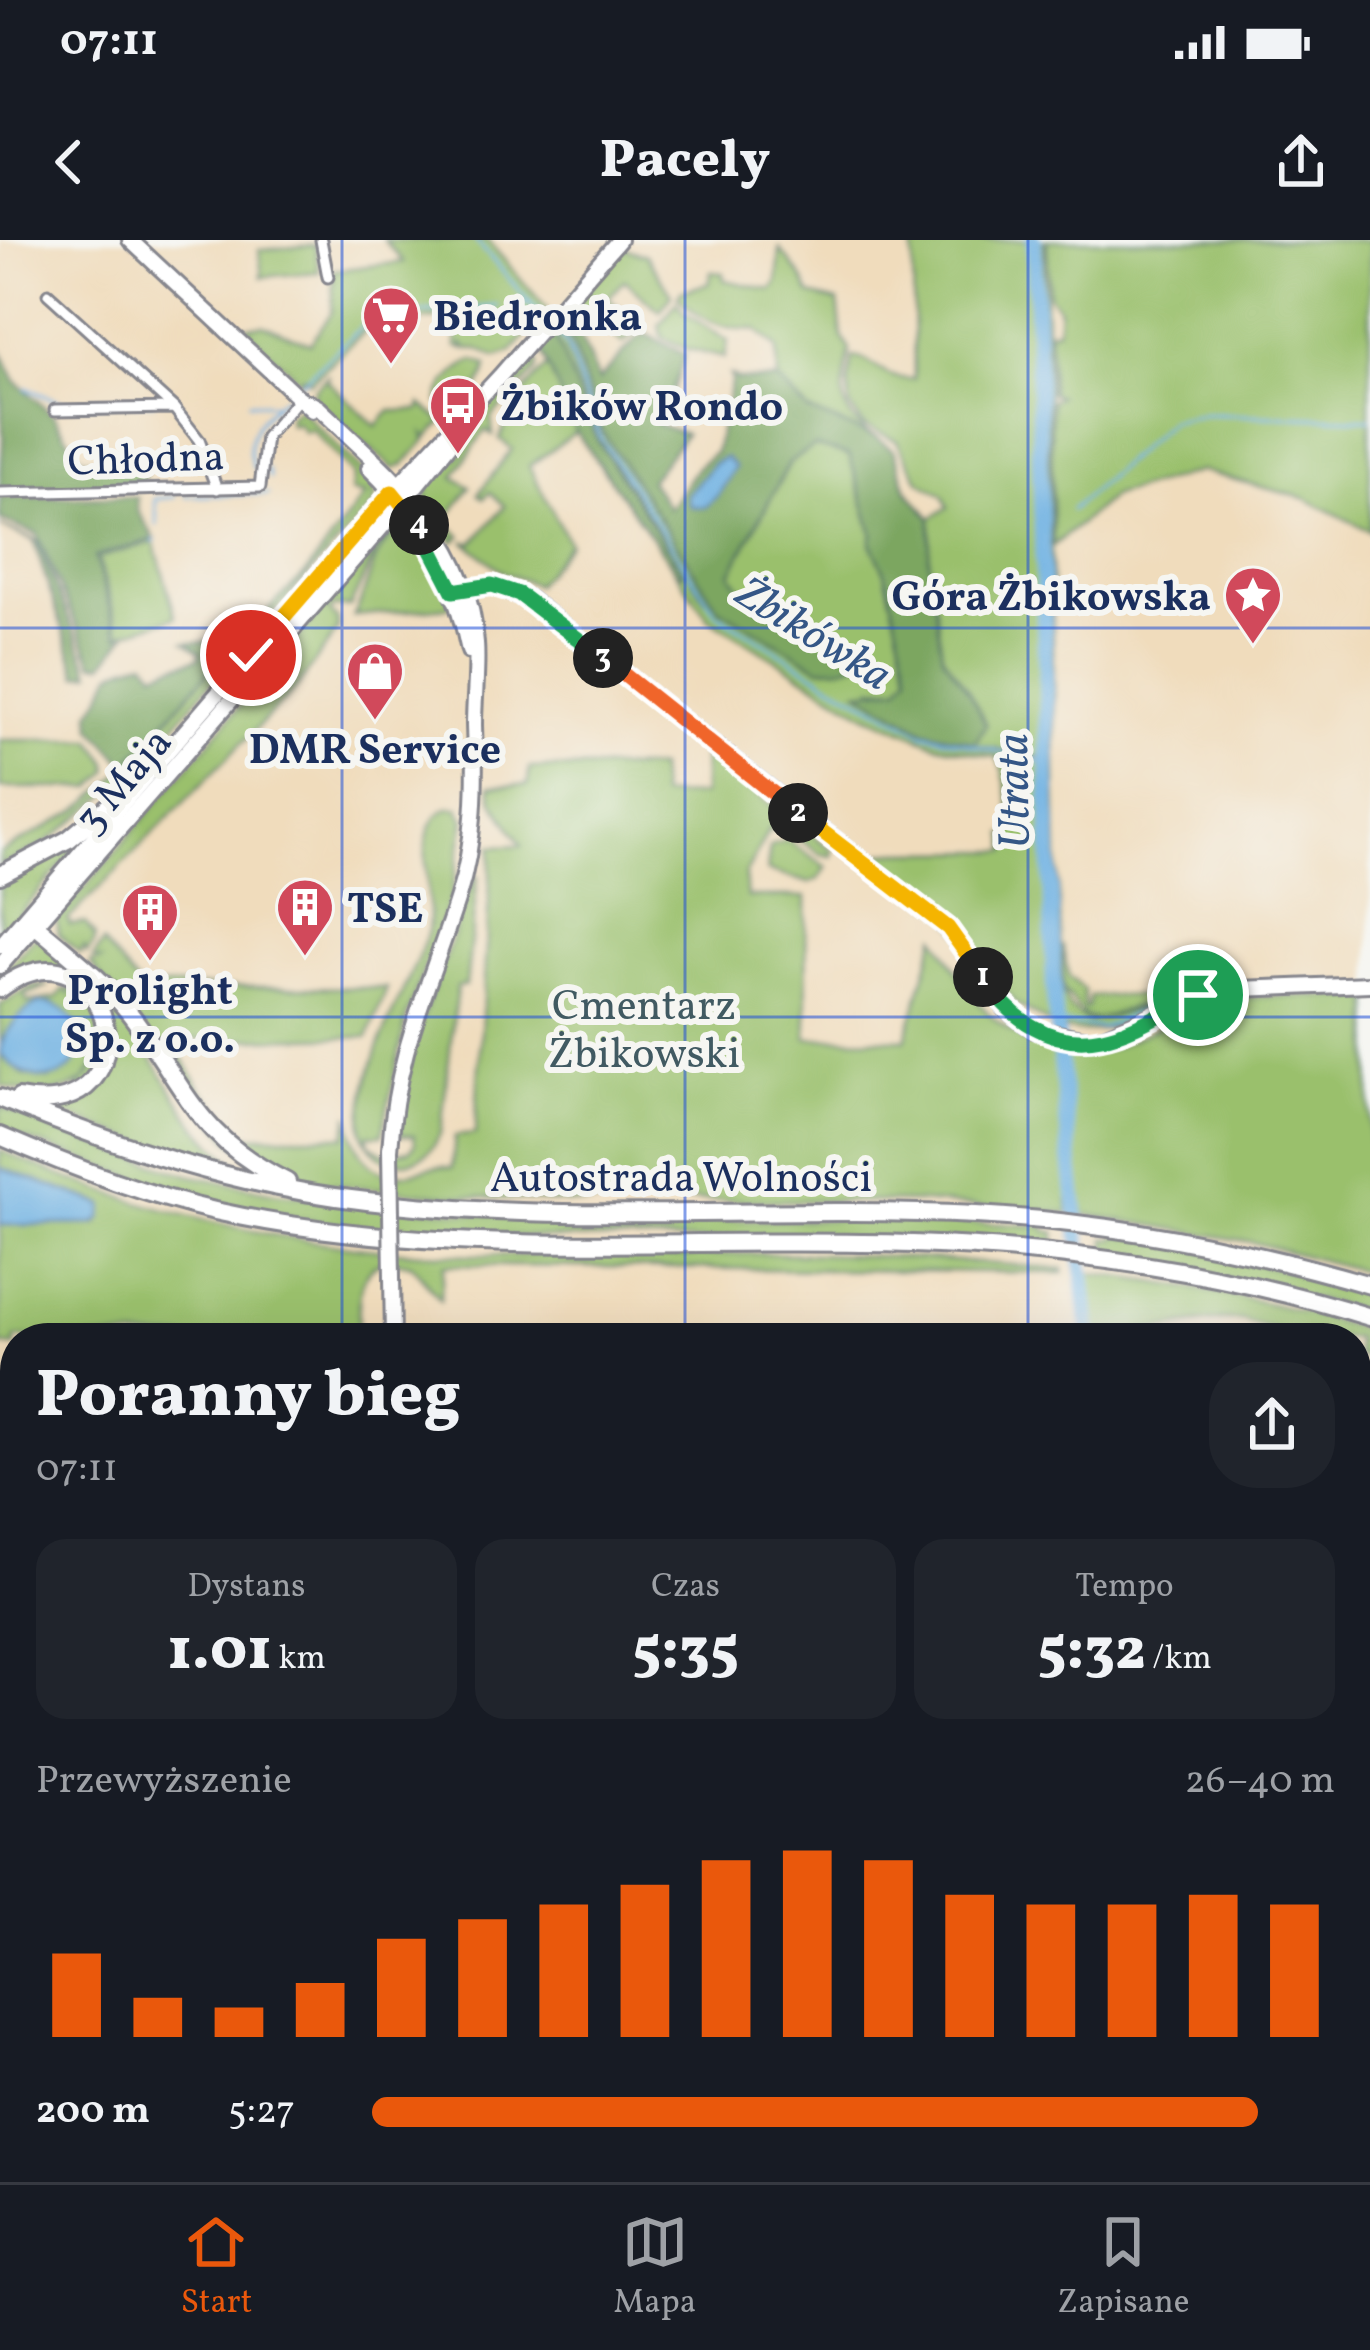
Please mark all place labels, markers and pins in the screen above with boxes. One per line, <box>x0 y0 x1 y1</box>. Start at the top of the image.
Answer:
supermarket icon: Biedronka <box>360 284 422 366</box>
place label: Biedronka <box>433 290 642 349</box>
bus stop icon: Żbików Rondo <box>427 374 489 456</box>
place label: Żbików Rondo <box>500 380 783 439</box>
pin: 4 <box>389 495 449 555</box>
place icon: Góra Żbikowska <box>1222 564 1284 646</box>
place label: Góra Żbikowska <box>892 570 1211 629</box>
pin <box>200 604 302 706</box>
pin: 3 <box>573 628 633 688</box>
shop icon: DMR Service <box>344 640 406 722</box>
place label: DMR Service <box>249 723 501 782</box>
pin: 2 <box>768 783 828 843</box>
building icon: TSE <box>274 876 336 958</box>
building icon: Prolight Sp. z o.o. <box>119 881 181 963</box>
place label: TSE <box>347 882 423 941</box>
pin <box>1147 944 1249 1046</box>
pin: 1 <box>953 947 1013 1007</box>
place label: Prolight Sp. z o.o. <box>65 964 235 1071</box>

